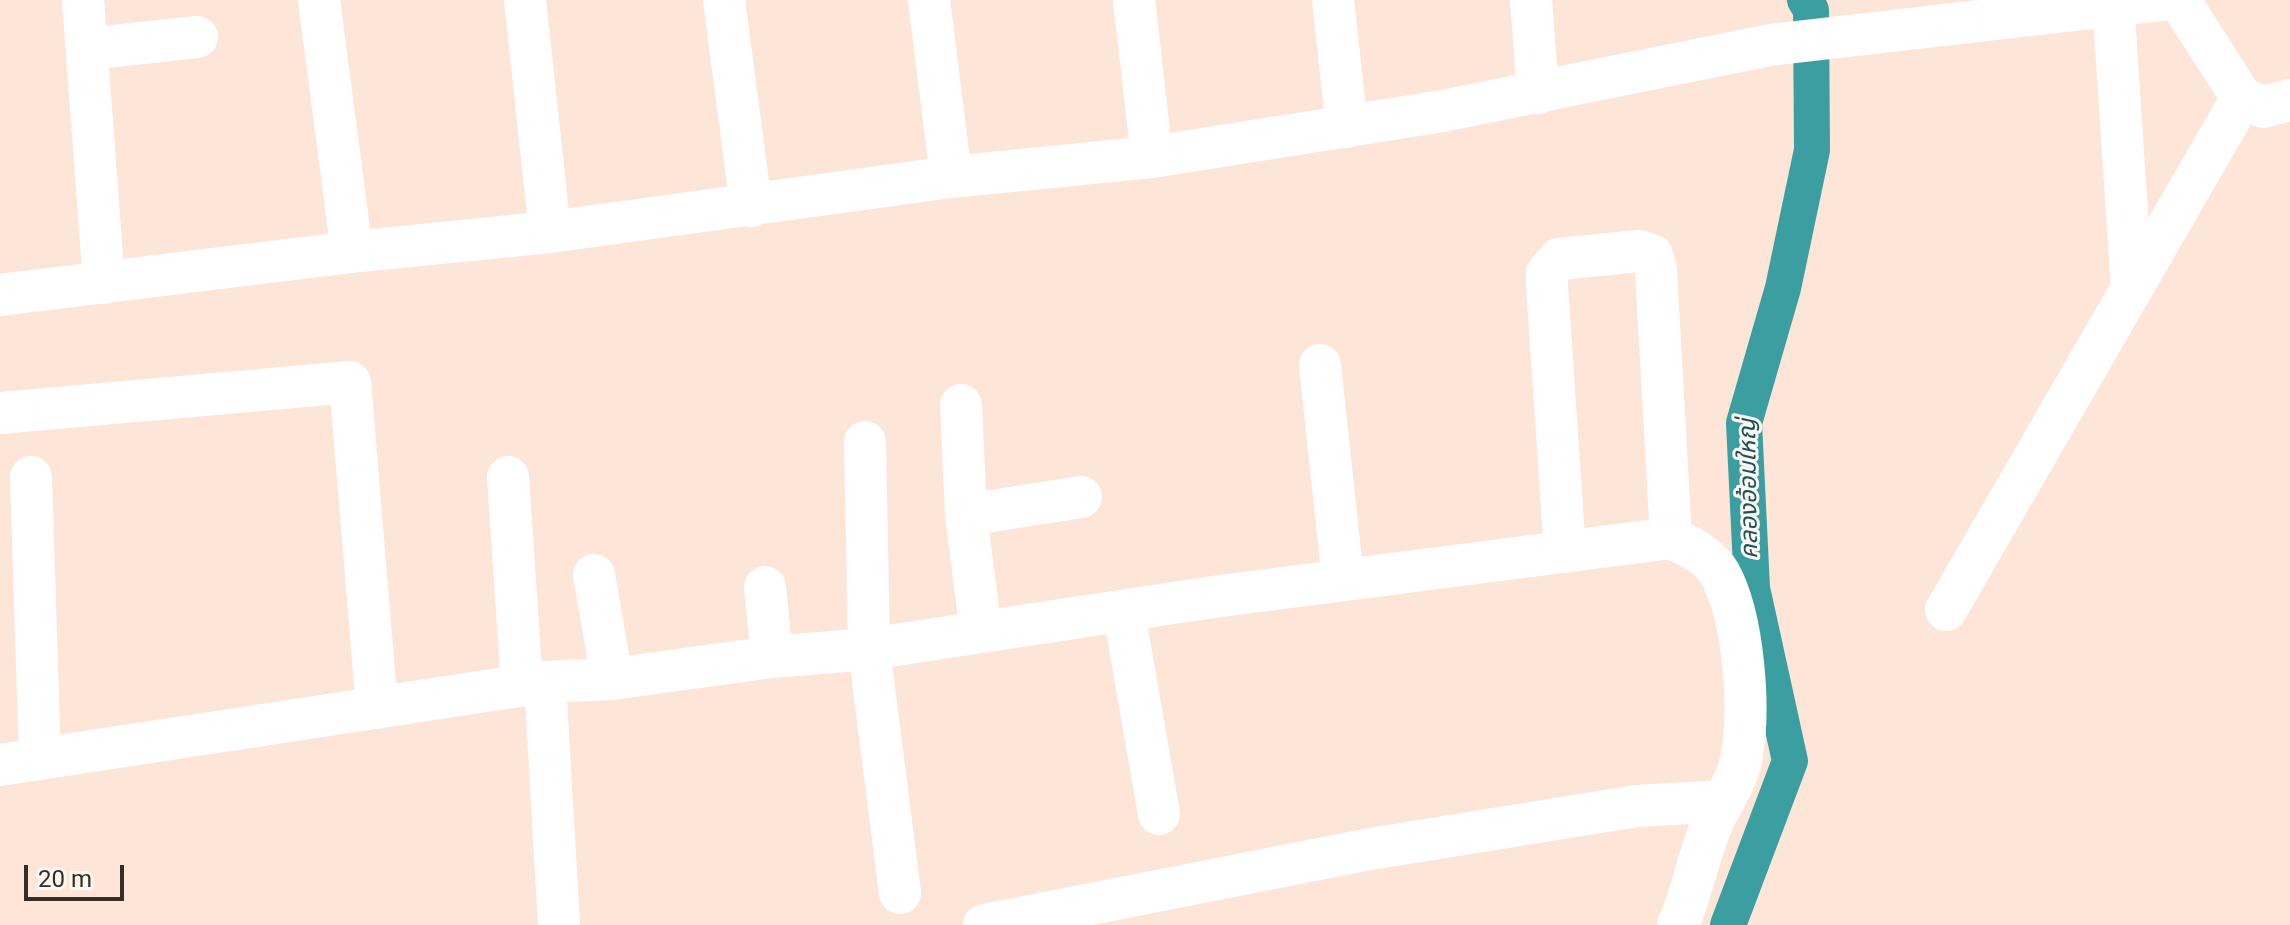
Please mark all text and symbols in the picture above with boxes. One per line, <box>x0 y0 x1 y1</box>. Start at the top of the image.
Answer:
water label: คลองอ้อมใหญ่ <box>1734 419 1766 559</box>
scale bar <box>28 849 128 899</box>
text: 20 m <box>38 865 92 893</box>

